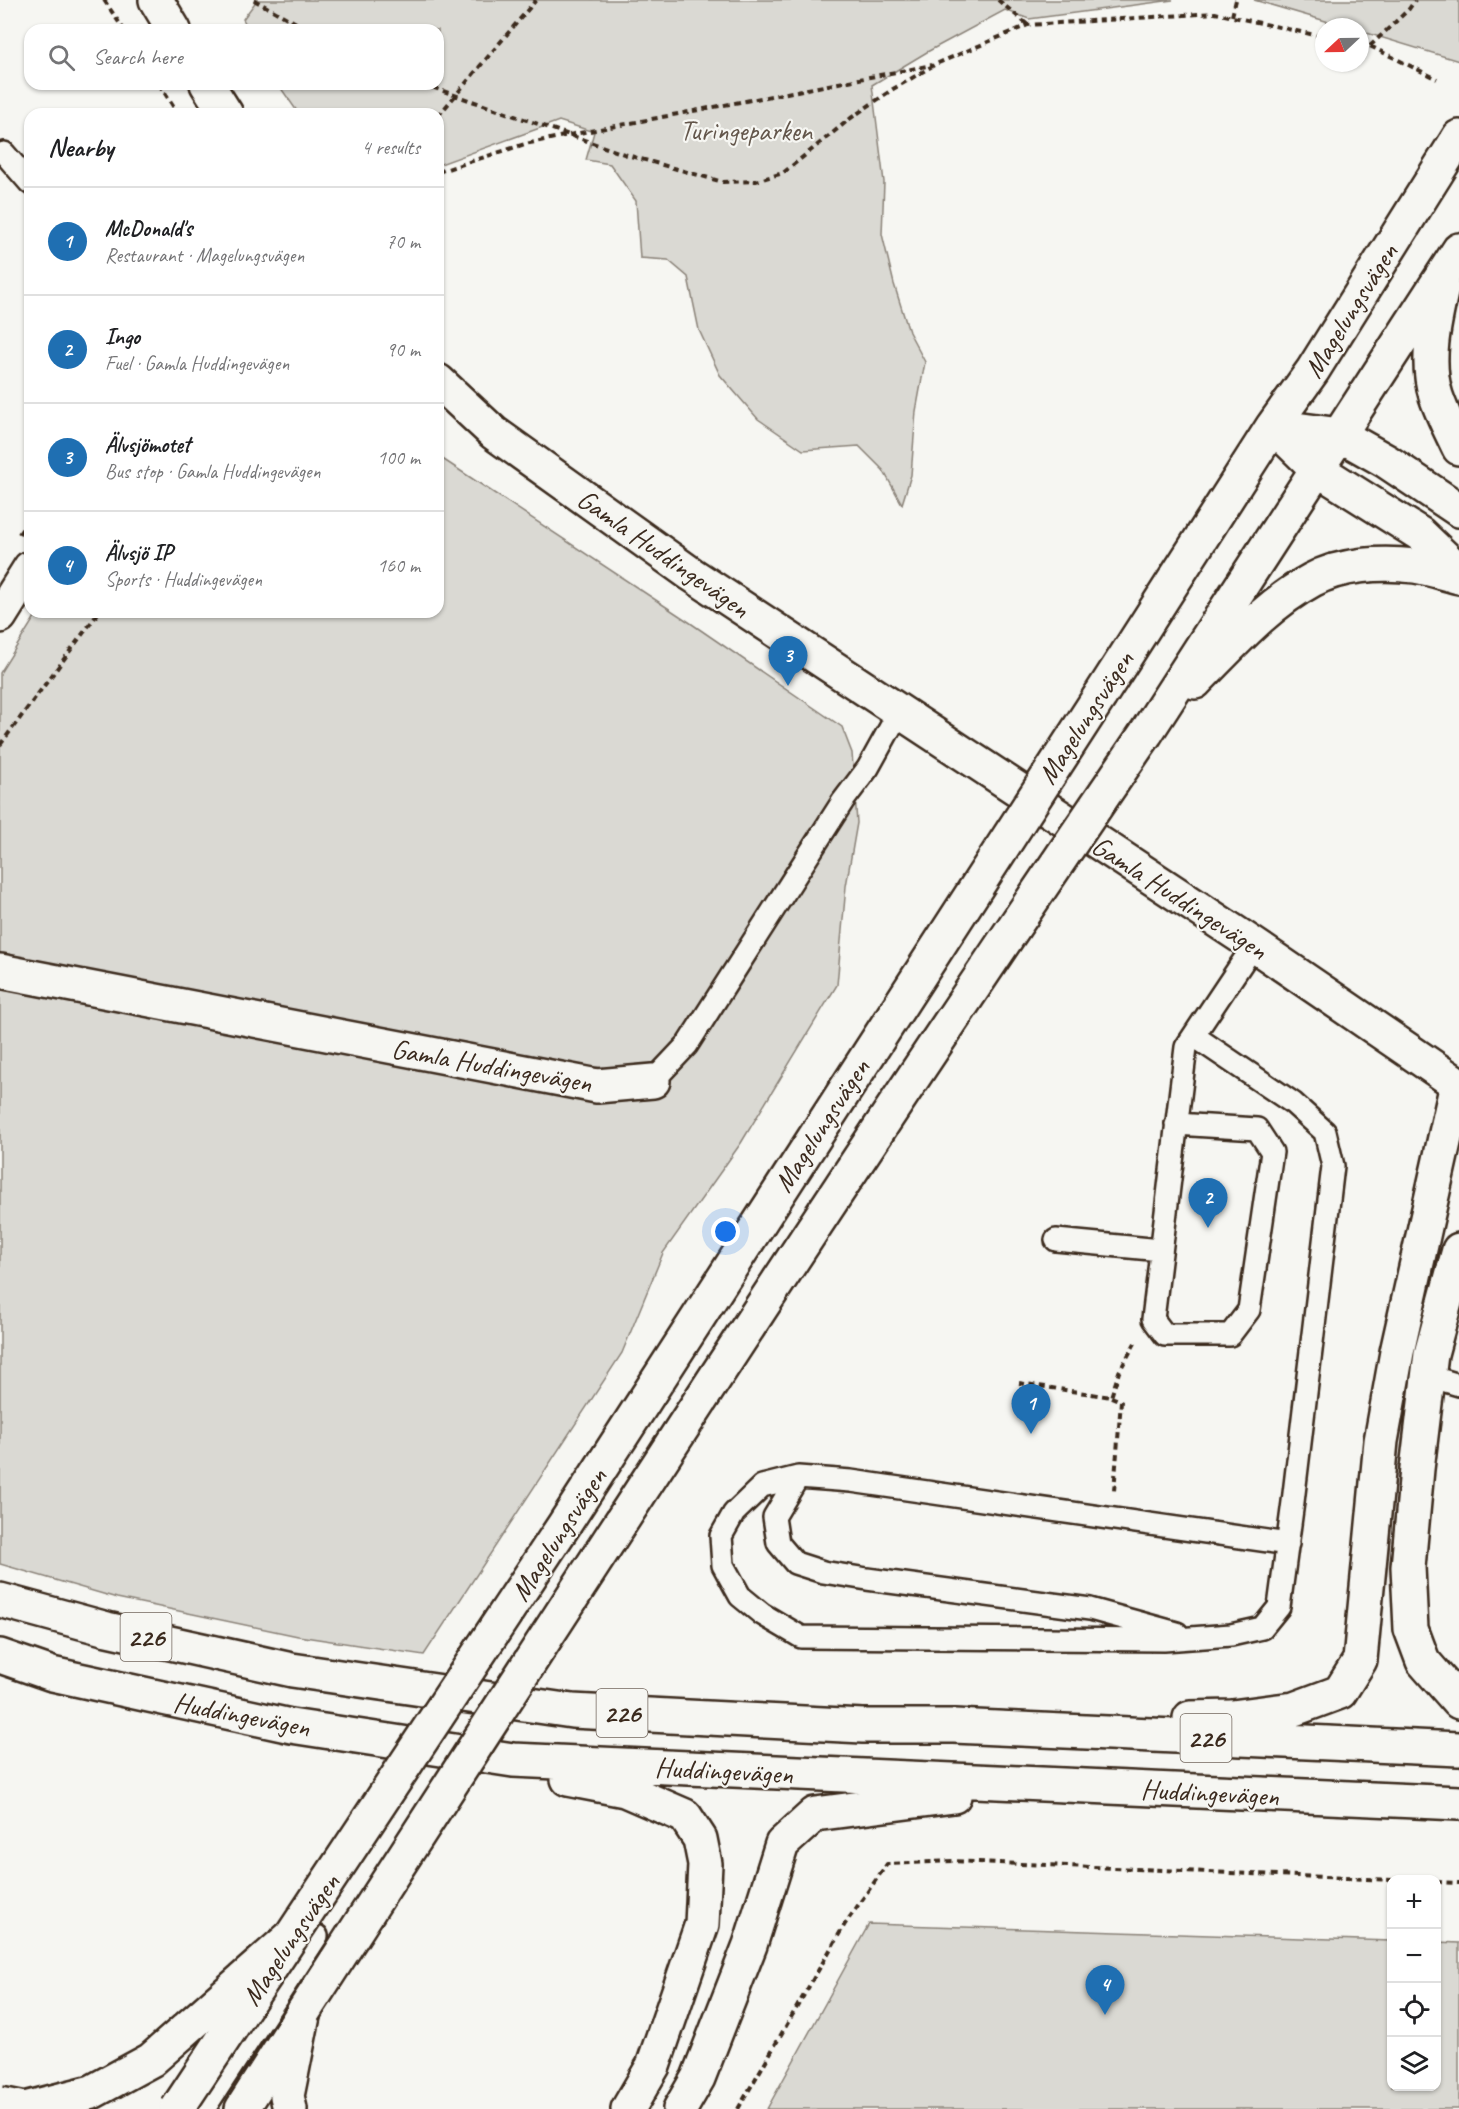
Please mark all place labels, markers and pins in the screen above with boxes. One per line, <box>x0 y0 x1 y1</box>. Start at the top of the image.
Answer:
pin: 3 <box>768 636 808 686</box>
pin: 2 <box>1188 1178 1228 1228</box>
pin: 1 <box>1012 1384 1050 1434</box>
pin: 4 <box>1086 1966 1124 2015</box>

